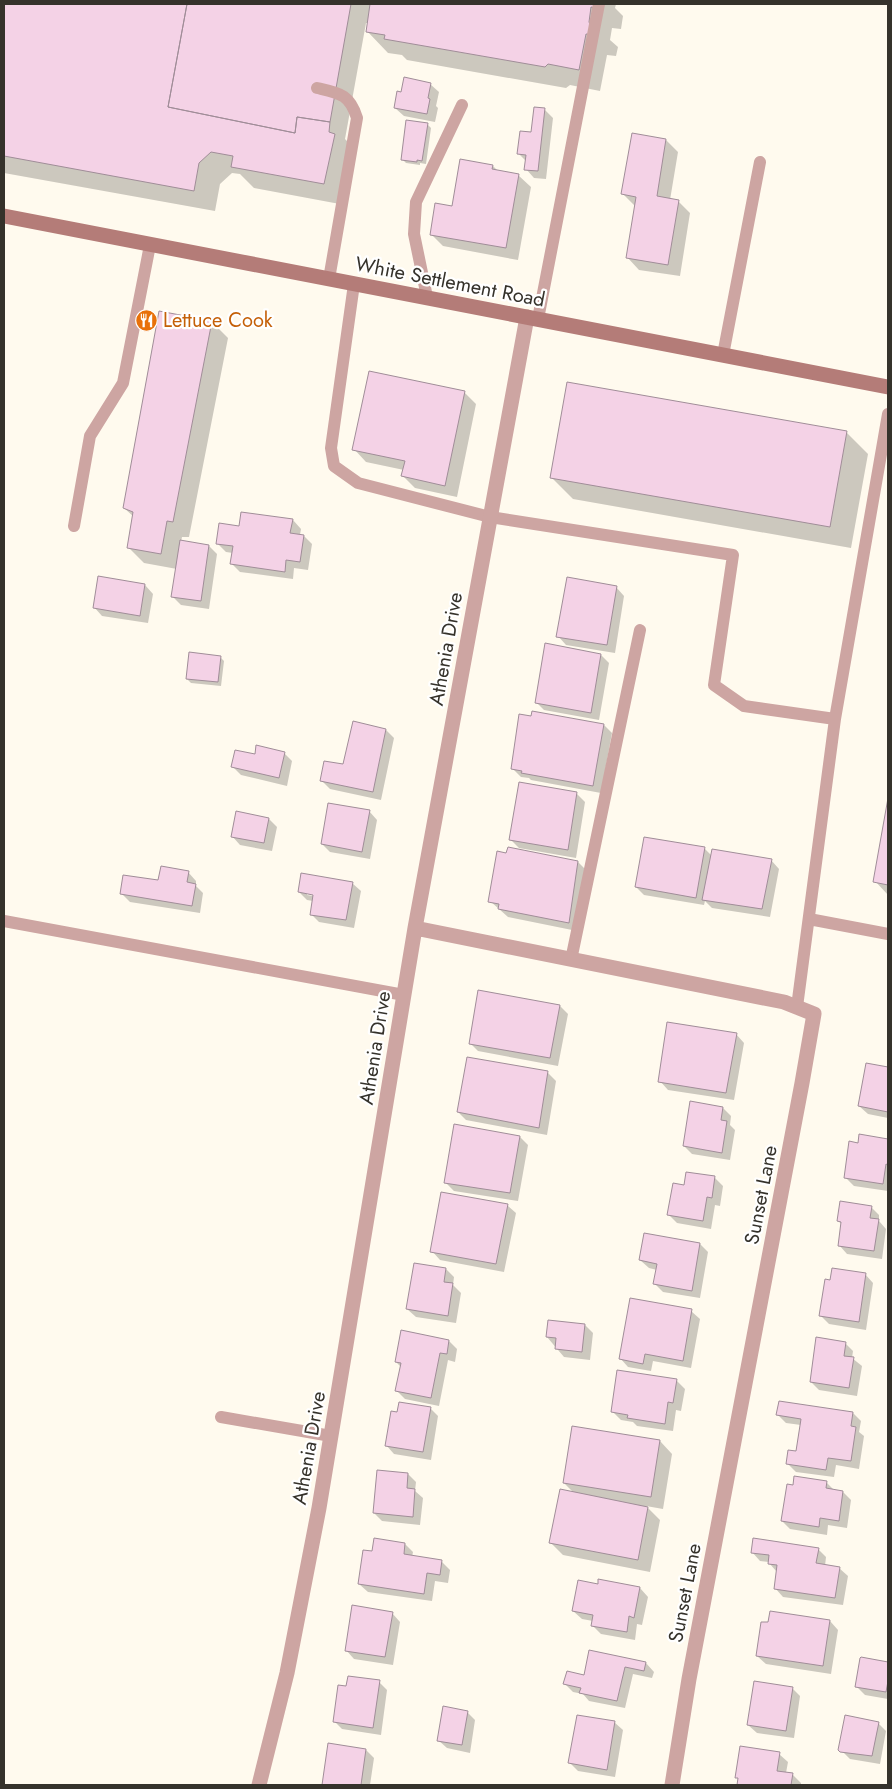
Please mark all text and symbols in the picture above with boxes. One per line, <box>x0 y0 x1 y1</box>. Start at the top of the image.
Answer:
street label: White Settlement Road <box>353 249 547 315</box>
place label: Lettuce Cook <box>163 306 273 335</box>
restaurant icon: Lettuce Cook <box>135 308 159 332</box>
street label: Athenia Drive <box>422 590 470 708</box>
street label: Athenia Drive <box>352 989 398 1107</box>
street label: Sunset Lane <box>737 1143 785 1247</box>
street label: Athenia Drive <box>285 1389 333 1507</box>
street label: Sunset Lane <box>661 1541 709 1645</box>

